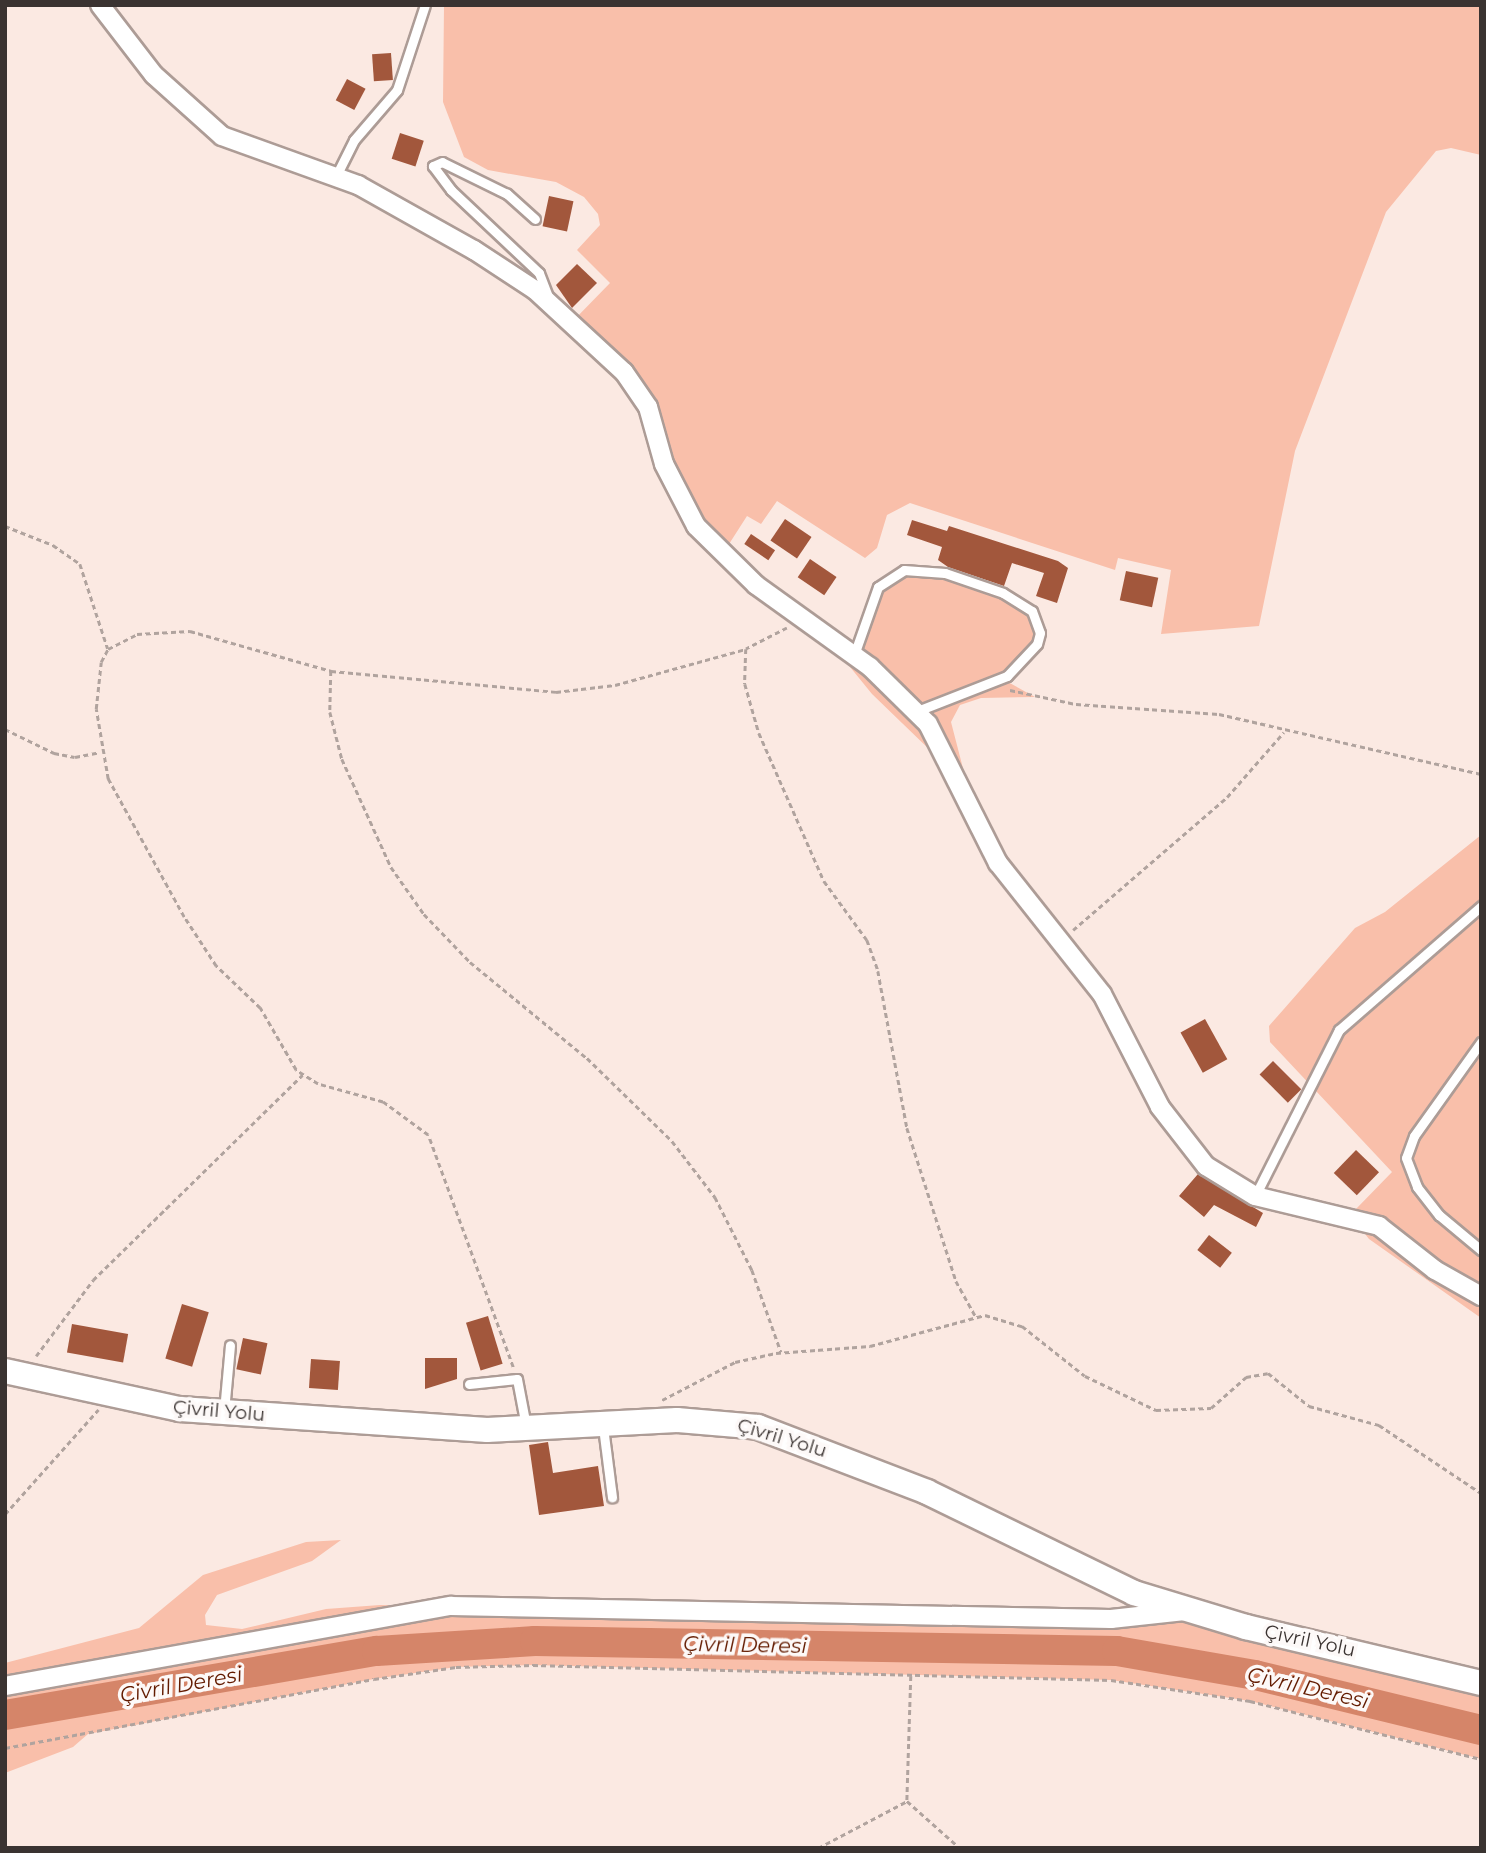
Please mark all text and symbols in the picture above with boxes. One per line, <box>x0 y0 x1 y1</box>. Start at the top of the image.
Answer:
street label: Çivril Yolu <box>172 1396 266 1426</box>
street label: Çivril Yolu <box>735 1414 829 1462</box>
street label: Çivril Yolu <box>1263 1620 1357 1662</box>
water label: Çivril Deresi <box>683 1631 807 1659</box>
water label: Çivril Deresi <box>118 1662 244 1708</box>
water label: Çivril Deresi <box>1245 1662 1371 1714</box>

